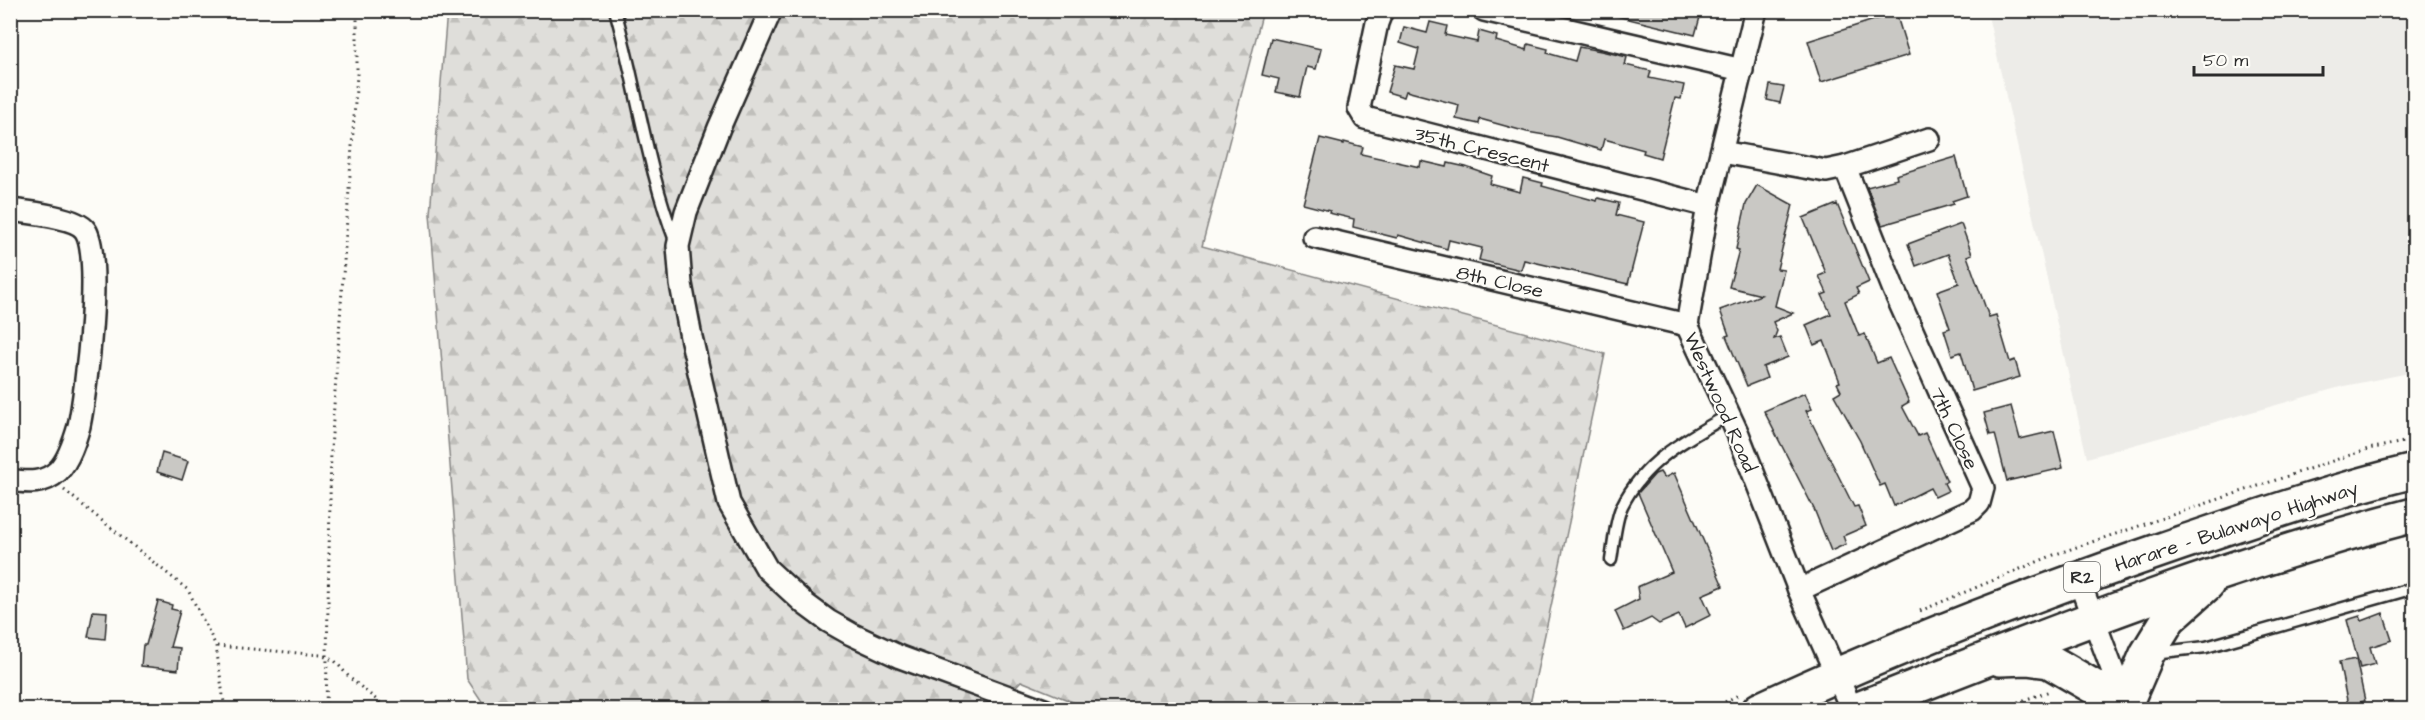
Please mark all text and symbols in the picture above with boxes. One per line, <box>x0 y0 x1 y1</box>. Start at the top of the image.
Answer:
scale bar <box>2194 39 2323 77</box>
text: 50 m <box>2203 48 2248 73</box>
street label: 35th Crescent <box>1411 120 1552 180</box>
street label: 8th Close <box>1454 258 1546 306</box>
street label: Westwood Road <box>1677 328 1764 477</box>
street label: 7th Close <box>1923 383 1985 474</box>
street label: Harare - Bulawayo Highway <box>2111 474 2362 581</box>
road number: R2 <box>2064 562 2100 592</box>

